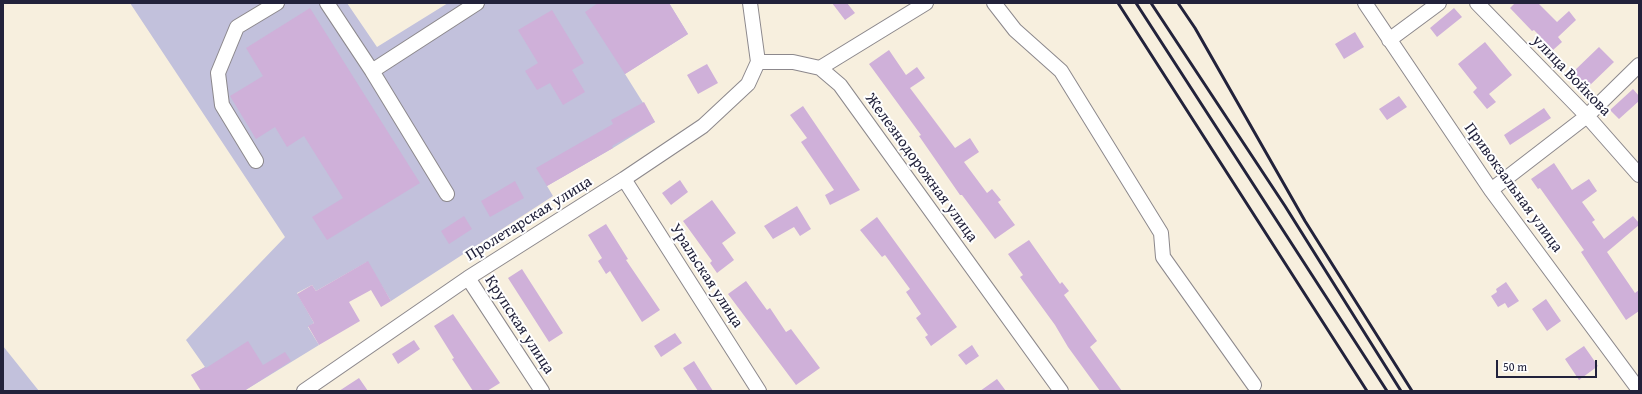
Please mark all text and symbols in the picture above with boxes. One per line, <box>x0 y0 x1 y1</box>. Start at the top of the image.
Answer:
street label: улица Войкова <box>1527 31 1615 121</box>
street label: Железнодорожная улица <box>860 90 982 246</box>
street label: Привокзальная улица <box>1460 119 1566 257</box>
street label: Пролетарская улица <box>462 172 596 266</box>
street label: Уральская улица <box>665 220 747 332</box>
street label: Крупская улица <box>480 272 558 378</box>
scale bar <box>1498 352 1599 378</box>
text: 50 m <box>1503 358 1527 375</box>

